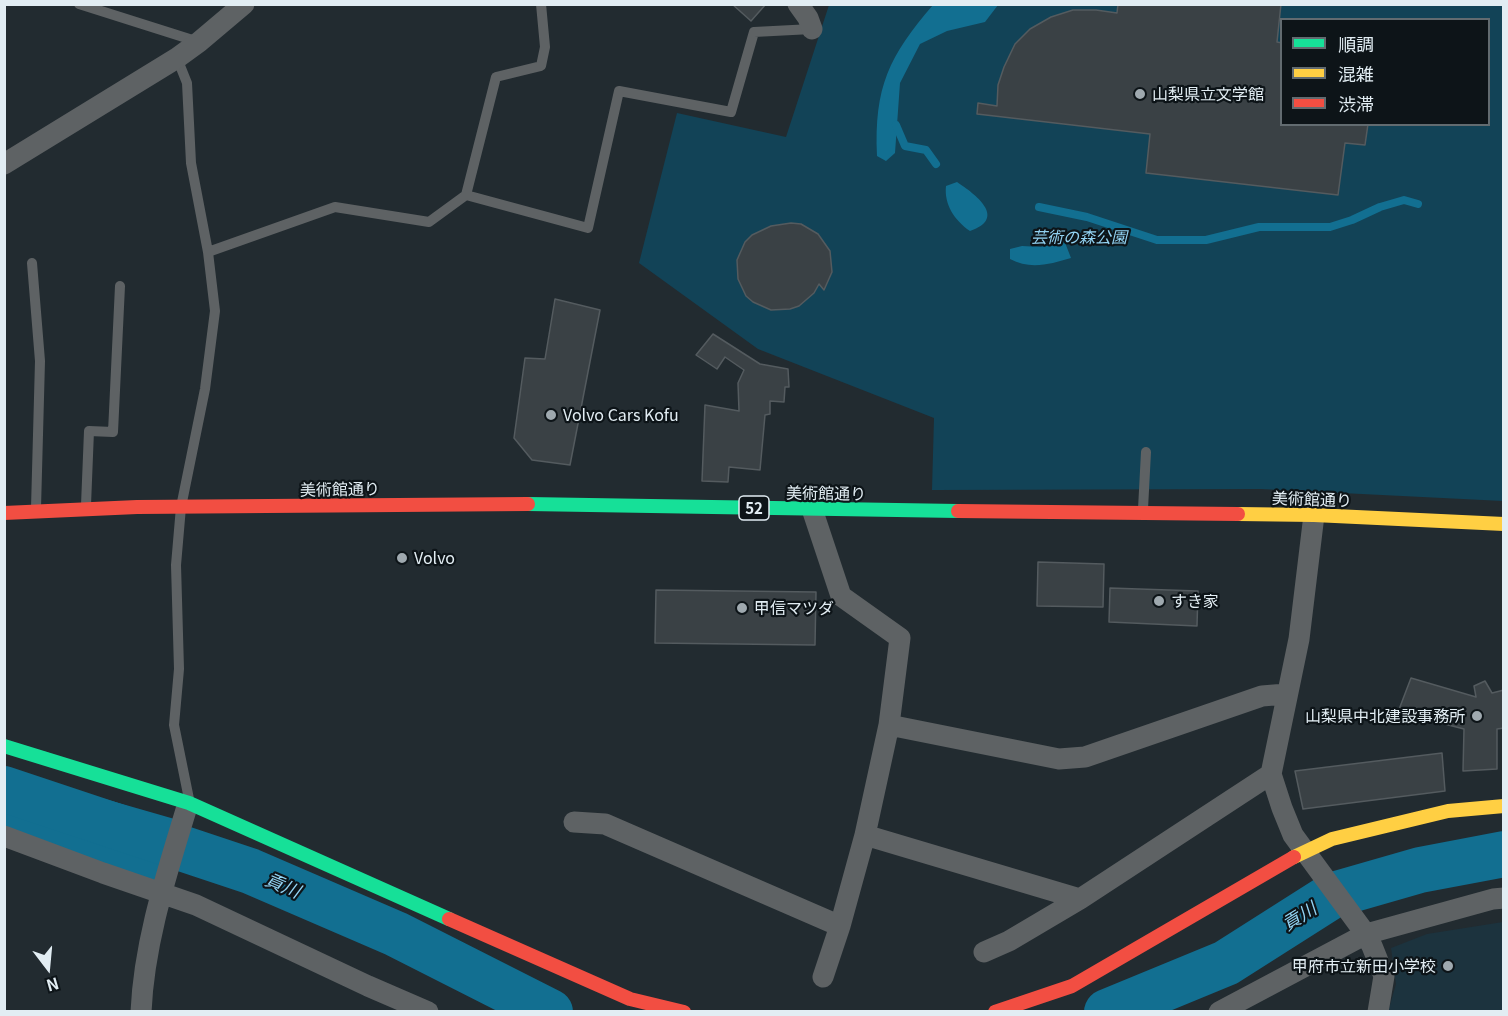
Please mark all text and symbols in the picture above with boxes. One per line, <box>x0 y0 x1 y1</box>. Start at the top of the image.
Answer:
legend <box>1280 18 1490 126</box>
text: 順調 <box>1338 30 1374 56</box>
text: 混雑 <box>1338 60 1374 86</box>
place label: 山梨県立文学館 <box>1152 84 1264 104</box>
marker: 山梨県立文学館 <box>1133 87 1147 101</box>
text: 渋滞 <box>1338 90 1374 116</box>
park label: 芸術の森公園 <box>1031 227 1127 247</box>
place label: Volvo Cars Kofu <box>563 405 679 425</box>
marker: Volvo Cars Kofu <box>544 408 558 422</box>
street label: 美術館通り <box>300 479 380 499</box>
street label: 美術館通り <box>786 483 866 503</box>
street label: 美術館通り <box>1272 488 1352 510</box>
road number: 52 <box>739 496 769 520</box>
place label: Volvo <box>414 548 455 568</box>
marker: Volvo <box>395 551 409 565</box>
place label: すき家 <box>1171 591 1219 611</box>
marker: すき家 <box>1152 594 1166 608</box>
place label: 甲信マツダ <box>754 598 834 618</box>
marker: 甲信マツダ <box>735 601 749 615</box>
place label: 山梨県中北建設事務所 <box>1305 706 1465 726</box>
marker: 山梨県中北建設事務所 <box>1470 709 1484 723</box>
water label: 貢川 <box>262 868 304 902</box>
water label: 貢川 <box>1278 897 1320 935</box>
north arrow <box>18 938 78 998</box>
place label: 甲府市立新田小学校 <box>1292 956 1436 976</box>
marker: 甲府市立新田小学校 <box>1441 959 1455 973</box>
text: N <box>44 972 62 998</box>

